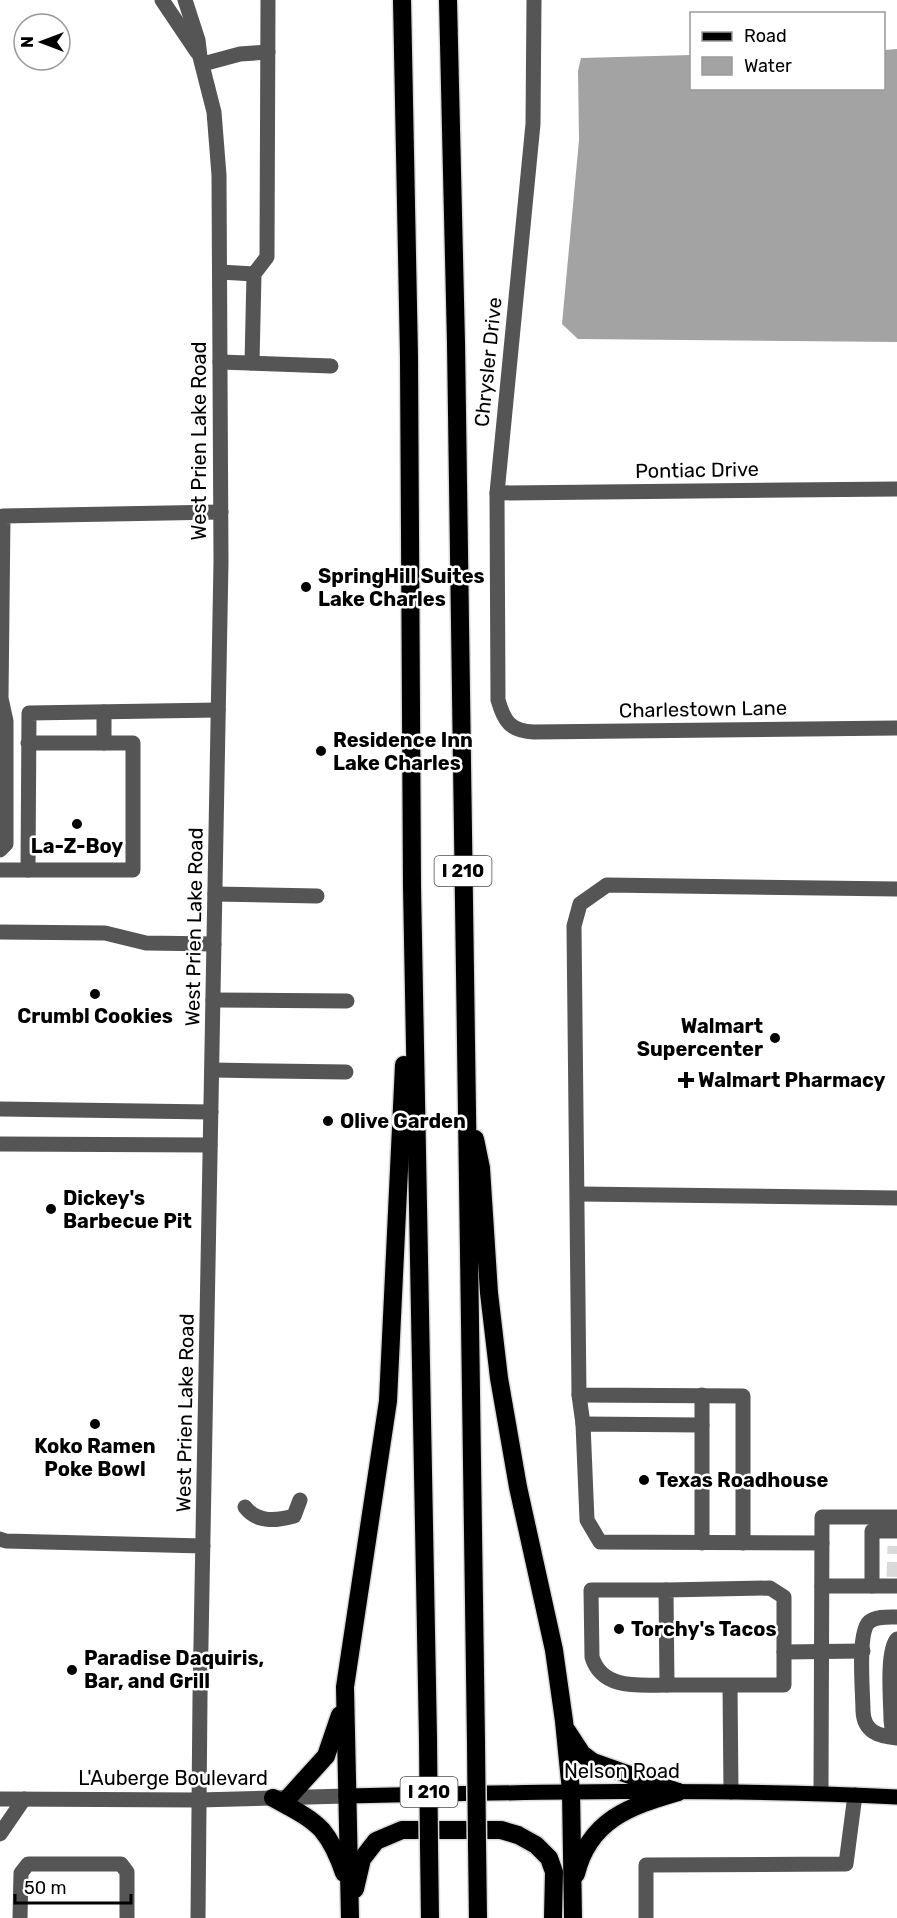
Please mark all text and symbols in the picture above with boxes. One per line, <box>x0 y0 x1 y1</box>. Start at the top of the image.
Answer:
north arrow <box>12 12 72 72</box>
legend <box>690 12 885 90</box>
text: Road <box>744 25 787 47</box>
text: N <box>18 36 37 48</box>
text: Water <box>744 55 792 77</box>
street label: Chrysler Drive <box>469 296 507 428</box>
street label: West Prien Lake Road <box>187 342 211 540</box>
street label: Pontiac Drive <box>635 457 759 483</box>
place label: SpringHill Suites Lake Charles <box>318 564 485 611</box>
marker: SpringHill Suites Lake Charles <box>299 580 313 594</box>
street label: Charlestown Lane <box>619 696 787 722</box>
place label: Residence Inn Lake Charles <box>333 728 473 775</box>
marker: Residence Inn Lake Charles <box>314 744 328 758</box>
marker: La-Z-Boy <box>70 817 84 831</box>
street label: West Prien Lake Road <box>180 827 208 1027</box>
place label: La-Z-Boy <box>31 834 123 858</box>
road number: I 210 <box>434 856 492 886</box>
marker: Crumbl Cookies <box>88 987 102 1001</box>
place label: Crumbl Cookies <box>17 1004 173 1028</box>
place label: Walmart Supercenter <box>637 1014 763 1061</box>
marker: Walmart Supercenter <box>768 1031 782 1045</box>
place label: Walmart Pharmacy <box>698 1068 885 1092</box>
marker: Walmart Pharmacy <box>679 1073 693 1087</box>
place label: Olive Garden <box>340 1109 466 1133</box>
marker: Olive Garden <box>321 1114 335 1128</box>
place label: Dickey's Barbecue Pit <box>63 1186 192 1233</box>
marker: Dickey's Barbecue Pit <box>44 1202 58 1216</box>
street label: West Prien Lake Road <box>171 1313 199 1513</box>
marker: Koko Ramen Poke Bowl <box>88 1417 102 1431</box>
place label: Koko Ramen Poke Bowl <box>34 1434 156 1481</box>
place label: Texas Roadhouse <box>656 1468 828 1492</box>
marker: Texas Roadhouse <box>637 1473 651 1487</box>
place label: Torchy's Tacos <box>631 1617 776 1641</box>
marker: Torchy's Tacos <box>612 1622 626 1636</box>
place label: Paradise Daquiris, Bar, and Grill <box>84 1646 264 1693</box>
marker: Paradise Daquiris, Bar, and Grill <box>65 1663 79 1677</box>
street label: Nelson Road <box>564 1759 680 1783</box>
street label: L'Auberge Boulevard <box>78 1766 268 1790</box>
road number: I 210 <box>400 1777 458 1807</box>
scale bar <box>15 1867 130 1905</box>
text: 50 m <box>24 1877 67 1899</box>

